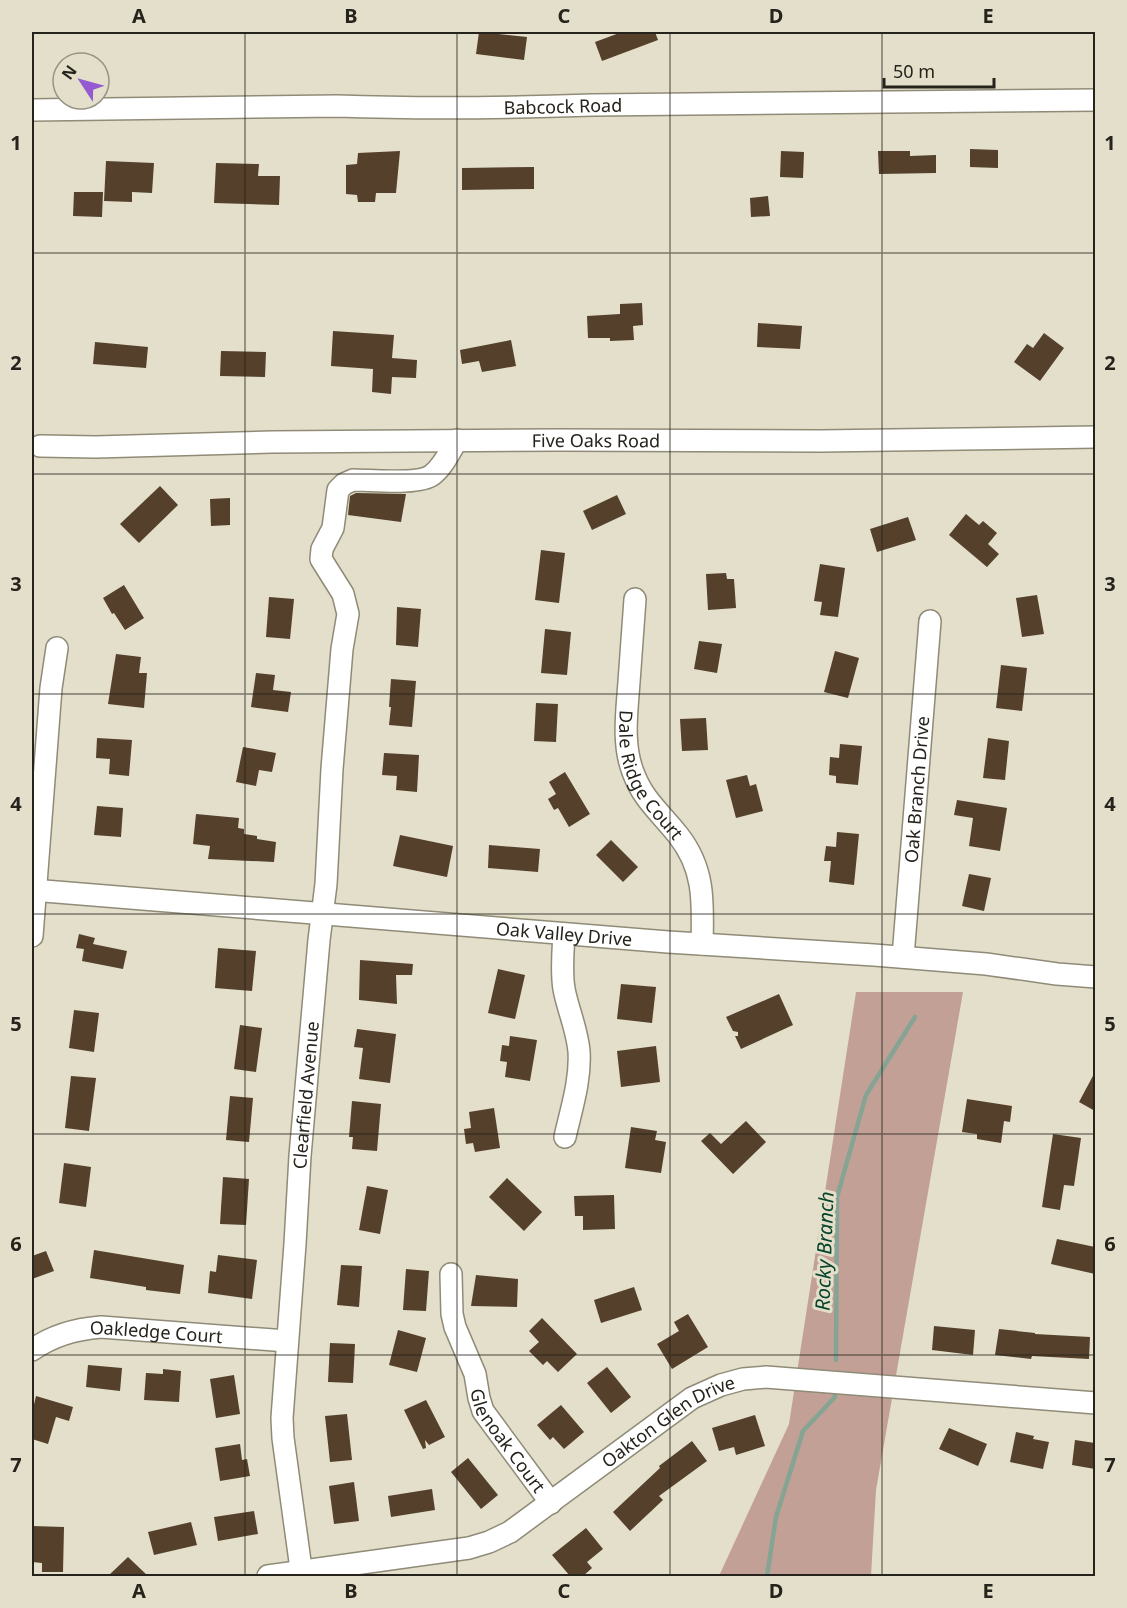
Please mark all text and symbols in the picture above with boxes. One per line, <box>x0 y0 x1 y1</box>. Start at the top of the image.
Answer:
text: A <box>132 2 146 29</box>
text: B <box>344 2 358 29</box>
text: C <box>558 2 571 29</box>
text: D <box>769 2 783 29</box>
text: E <box>982 2 994 29</box>
north arrow <box>51 51 111 111</box>
scale bar <box>884 51 994 89</box>
text: 50 m <box>893 59 935 83</box>
text: N <box>56 60 82 84</box>
street label: Babcock Road <box>503 93 622 119</box>
text: 1 <box>10 129 22 156</box>
text: 1 <box>1104 129 1116 156</box>
text: 2 <box>10 349 22 376</box>
text: 2 <box>1104 349 1116 376</box>
street label: Five Oaks Road <box>532 428 660 452</box>
text: 3 <box>10 570 22 597</box>
text: 3 <box>1104 570 1116 597</box>
street label: Dale Ridge Court <box>614 710 689 845</box>
street label: Oak Branch Drive <box>899 715 934 864</box>
text: 4 <box>10 790 22 817</box>
text: 4 <box>1104 790 1116 817</box>
street label: Oak Valley Drive <box>495 916 633 951</box>
text: 5 <box>10 1010 22 1037</box>
text: 5 <box>1104 1010 1116 1037</box>
street label: Clearfield Avenue <box>287 1020 324 1170</box>
water label: Rocky Branch <box>808 1191 840 1311</box>
text: 6 <box>10 1230 22 1257</box>
text: 6 <box>1104 1230 1116 1257</box>
street label: Oakledge Court <box>89 1315 224 1348</box>
street label: Oakton Glen Drive <box>597 1370 737 1473</box>
street label: Glenoak Court <box>466 1387 551 1498</box>
text: 7 <box>10 1451 22 1478</box>
text: 7 <box>1104 1451 1116 1478</box>
text: A <box>132 1577 146 1604</box>
text: B <box>344 1577 358 1604</box>
text: C <box>558 1577 571 1604</box>
text: D <box>769 1577 783 1604</box>
text: E <box>982 1577 994 1604</box>

